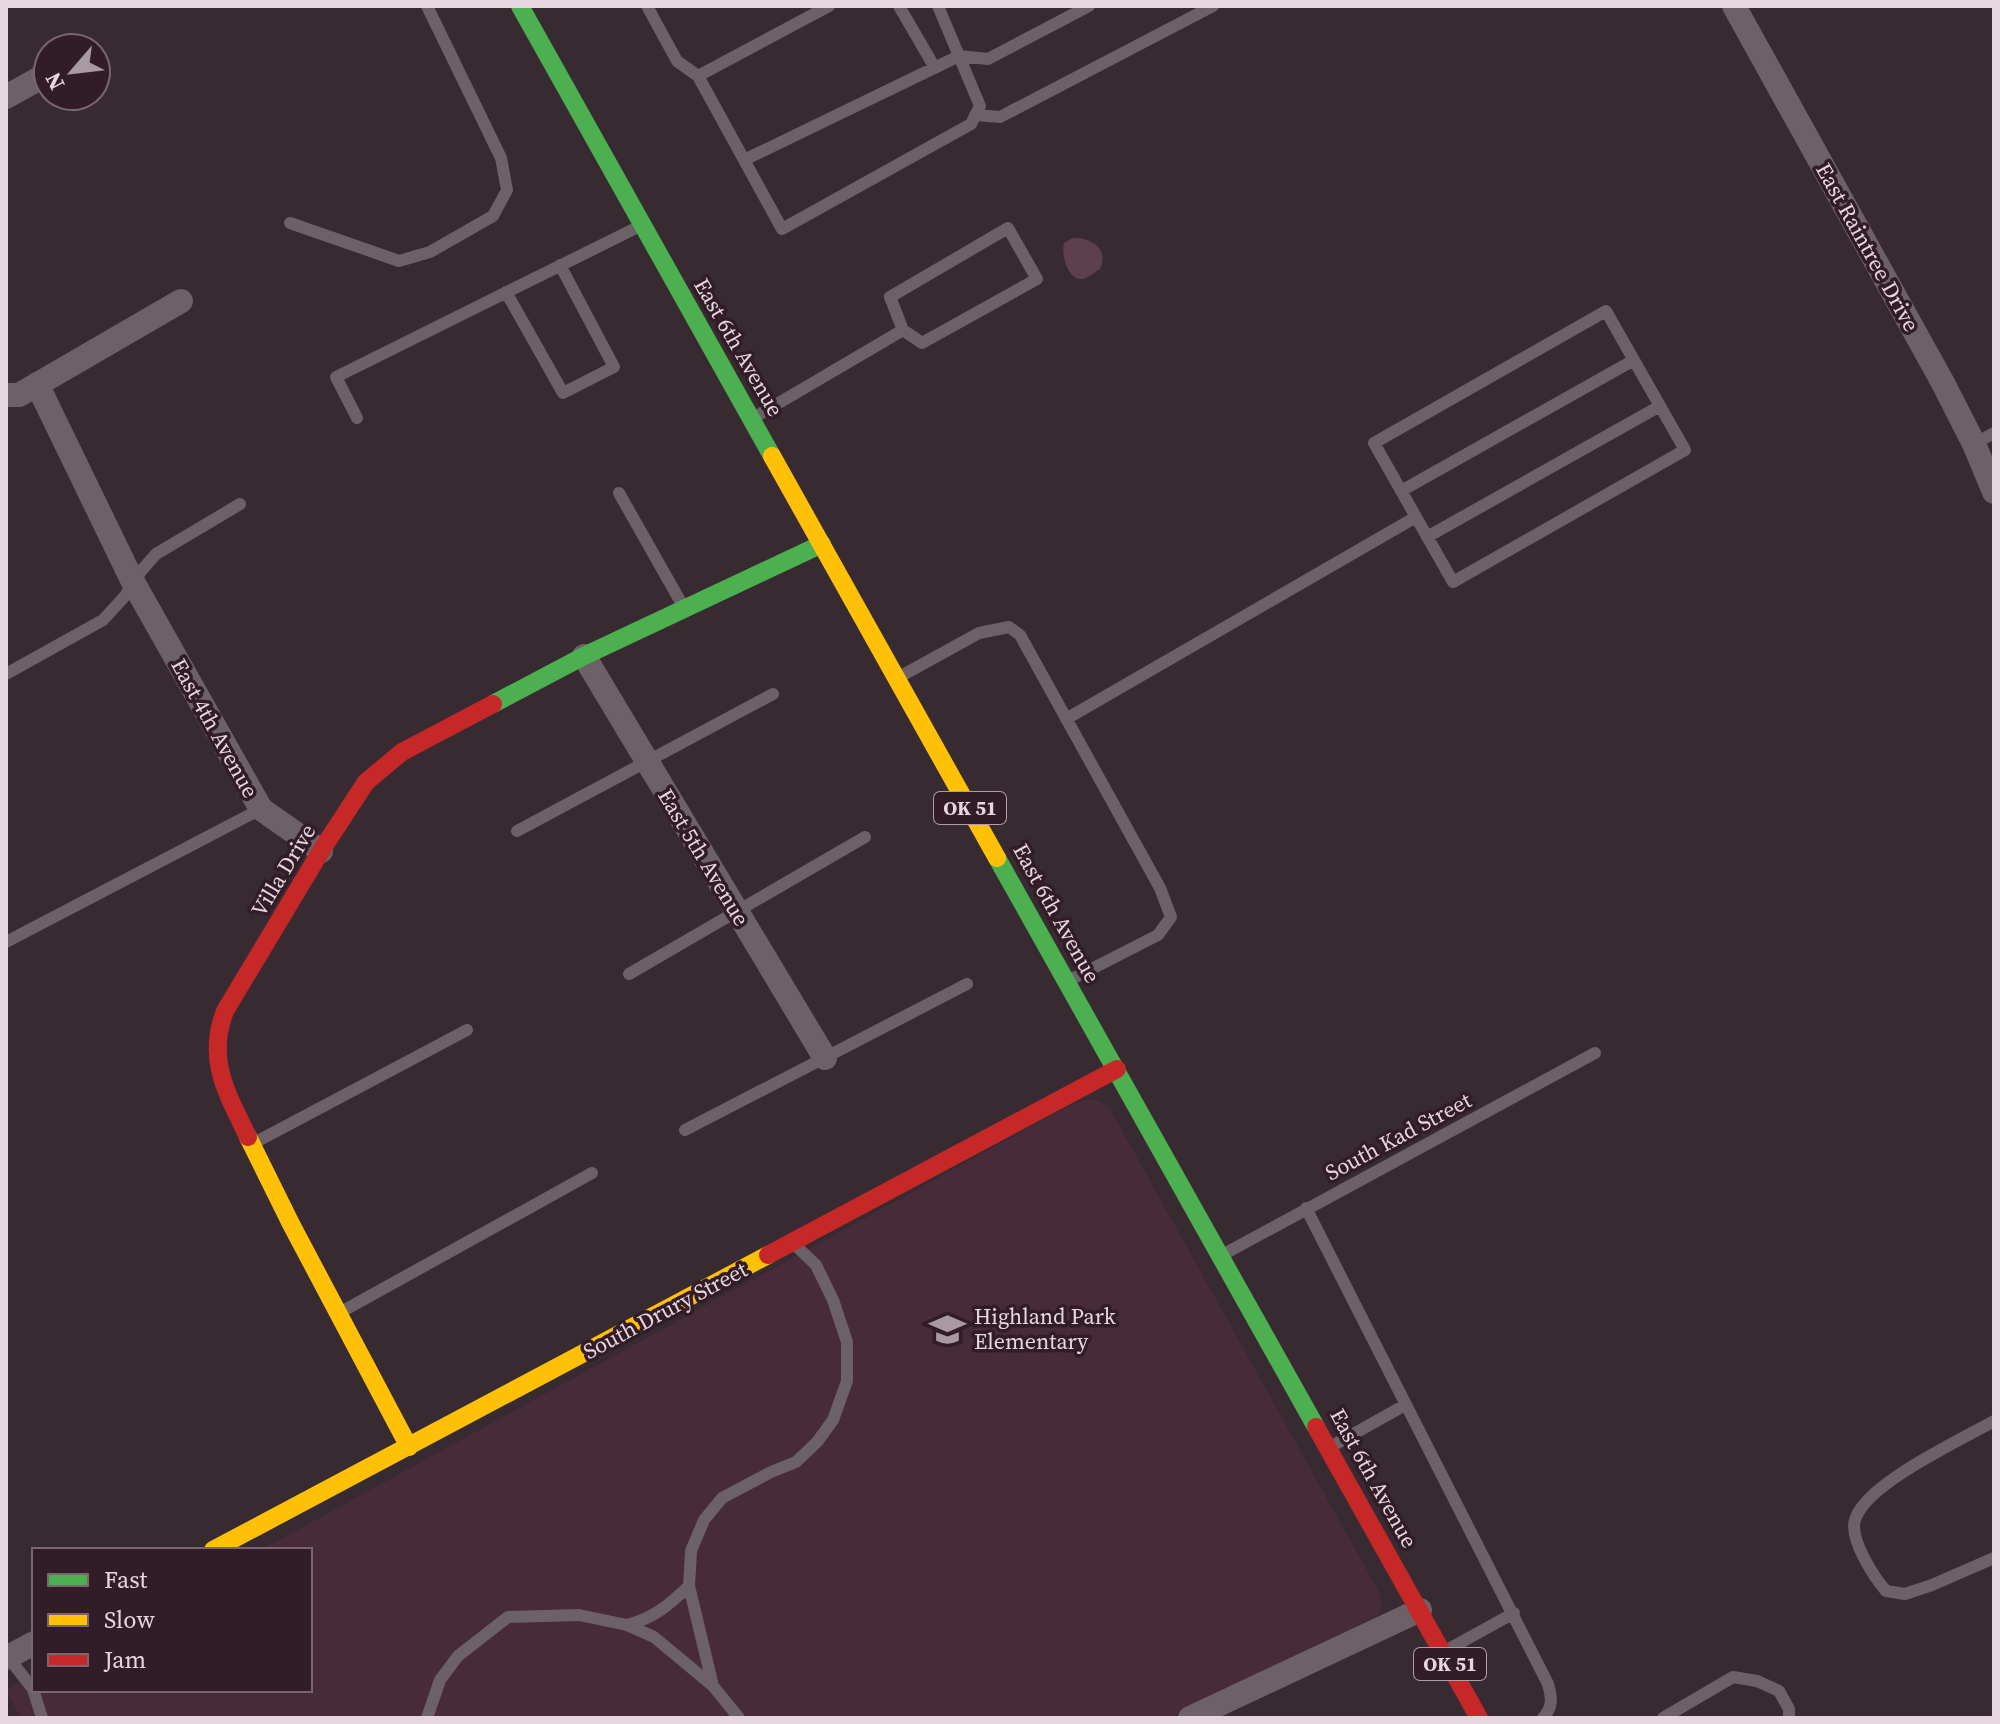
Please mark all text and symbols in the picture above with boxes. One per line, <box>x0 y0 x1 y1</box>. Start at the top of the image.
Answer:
north arrow <box>32 32 112 112</box>
text: N <box>37 67 71 96</box>
street label: East Raintree Drive <box>1809 157 1927 337</box>
street label: East 6th Avenue <box>687 272 791 422</box>
street label: East 4th Avenue <box>164 653 266 803</box>
street label: East 5th Avenue <box>651 783 757 931</box>
road number: OK 51 <box>934 792 1006 824</box>
street label: Villa Drive <box>244 818 322 922</box>
street label: East 6th Avenue <box>1006 838 1108 988</box>
street label: South Kad Street <box>1320 1084 1477 1187</box>
street label: South Drury Street <box>578 1254 753 1366</box>
place label: Highland Park Elementary <box>974 1301 1117 1356</box>
school or university icon: Highland Park Elementary <box>929 1310 967 1348</box>
street label: East 6th Avenue <box>1323 1403 1425 1553</box>
legend <box>32 1548 312 1692</box>
text: Fast <box>104 1563 148 1596</box>
text: Slow <box>104 1603 155 1636</box>
text: Jam <box>103 1643 146 1676</box>
road number: OK 51 <box>1414 1648 1486 1680</box>

